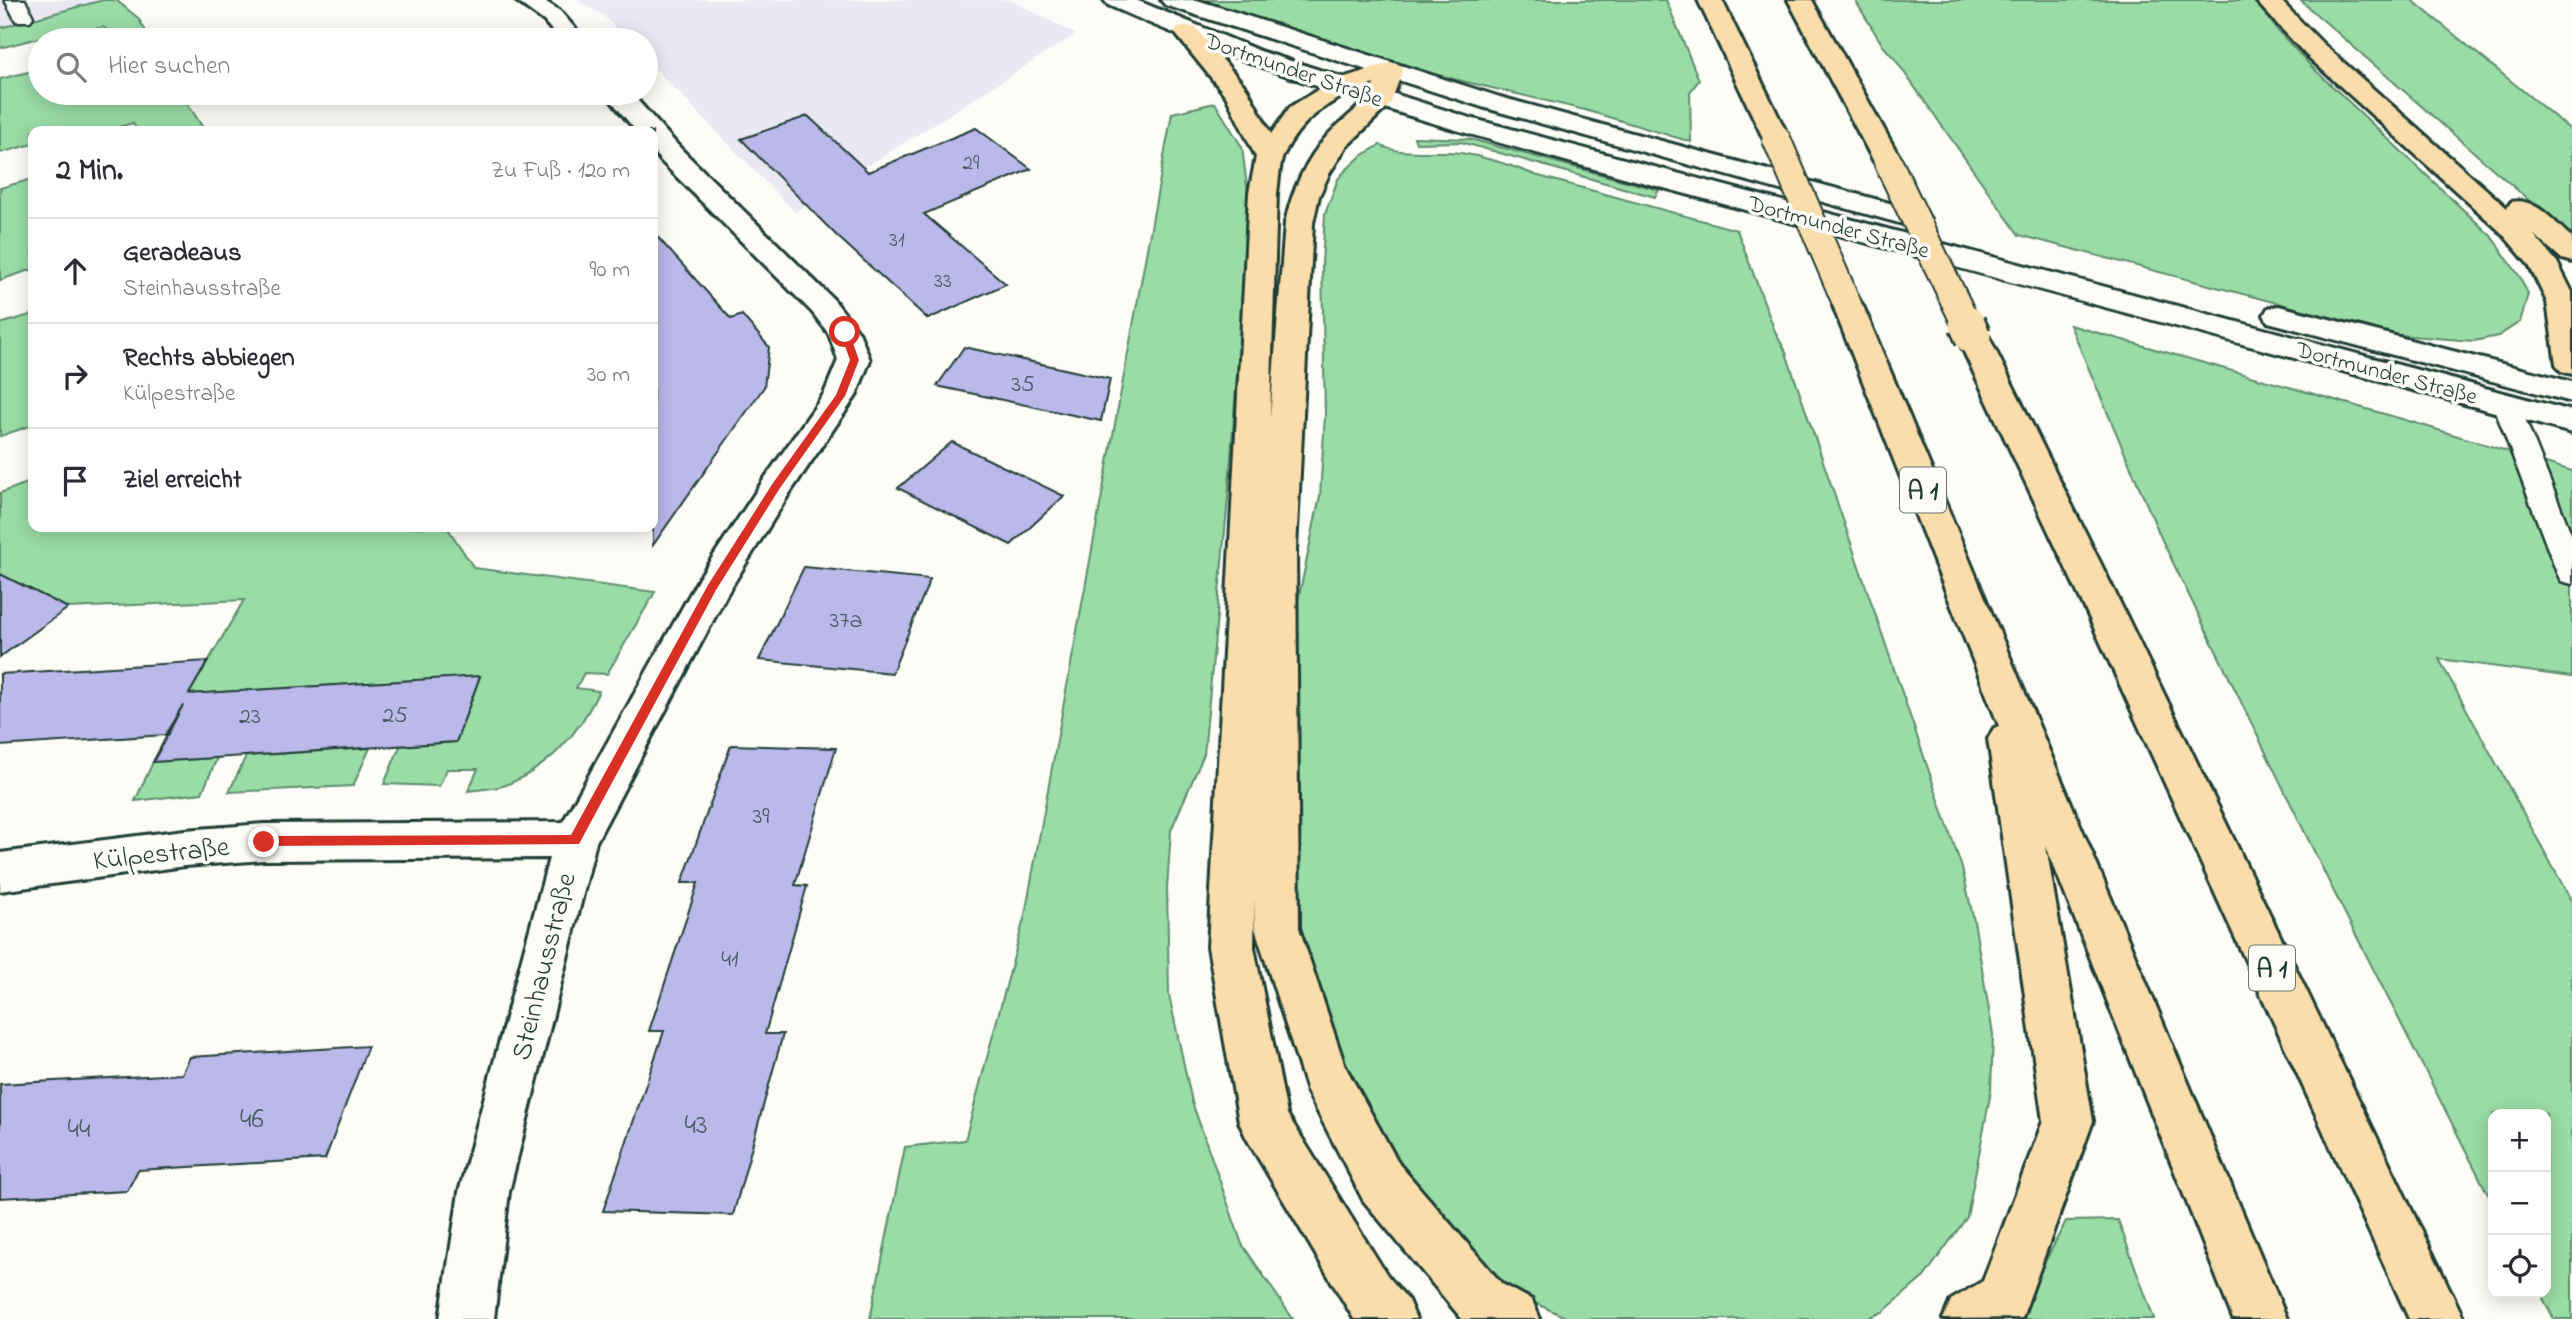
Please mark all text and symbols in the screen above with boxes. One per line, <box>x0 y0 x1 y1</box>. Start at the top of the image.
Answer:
street label: Dortmunder Straße <box>1199 25 1387 118</box>
search box <box>28 28 658 105</box>
icon: search <box>52 48 90 86</box>
text: Hier suchen <box>108 48 230 86</box>
house number: 29 <box>963 149 980 179</box>
text: 2 Min. <box>56 150 123 194</box>
text: Zu Fuß · 120 m <box>491 155 630 188</box>
street label: Dortmunder Straße <box>1743 188 1933 269</box>
house number: 31 <box>889 226 905 256</box>
text: Geradeaus <box>123 235 241 273</box>
icon: ahead <box>56 252 94 290</box>
text: 90 m <box>590 254 630 287</box>
house number: 33 <box>934 267 952 297</box>
text: Steinhausstraße <box>123 273 281 306</box>
route start <box>829 316 860 347</box>
street label: Dortmunder Straße <box>2291 334 2481 415</box>
text: Rechts abbiegen <box>123 340 295 378</box>
icon: right <box>56 357 94 395</box>
text: 30 m <box>587 359 630 392</box>
house number: 35 <box>1011 368 1035 403</box>
text: Külpestraße <box>123 378 235 411</box>
icon: arrive <box>56 462 94 500</box>
text: Ziel erreicht <box>123 462 242 500</box>
road number: A 1 <box>1900 468 1946 512</box>
house number: 37a <box>830 604 862 639</box>
house number: 25 <box>382 699 408 734</box>
house number: 23 <box>239 700 261 735</box>
house number: 39 <box>752 800 770 835</box>
route end <box>248 826 279 857</box>
street label: Külpestraße <box>91 828 232 883</box>
street label: Steinhausstraße <box>502 868 589 1065</box>
house number: 41 <box>721 943 739 978</box>
road number: A 1 <box>2249 945 2295 990</box>
house number: 46 <box>240 1100 264 1141</box>
house number: 43 <box>684 1106 708 1147</box>
map controls <box>2488 1109 2551 1298</box>
button: + <box>2488 1109 2551 1172</box>
house number: 44 <box>67 1110 91 1151</box>
button: − <box>2488 1172 2551 1235</box>
button: locate <box>2488 1235 2551 1298</box>

